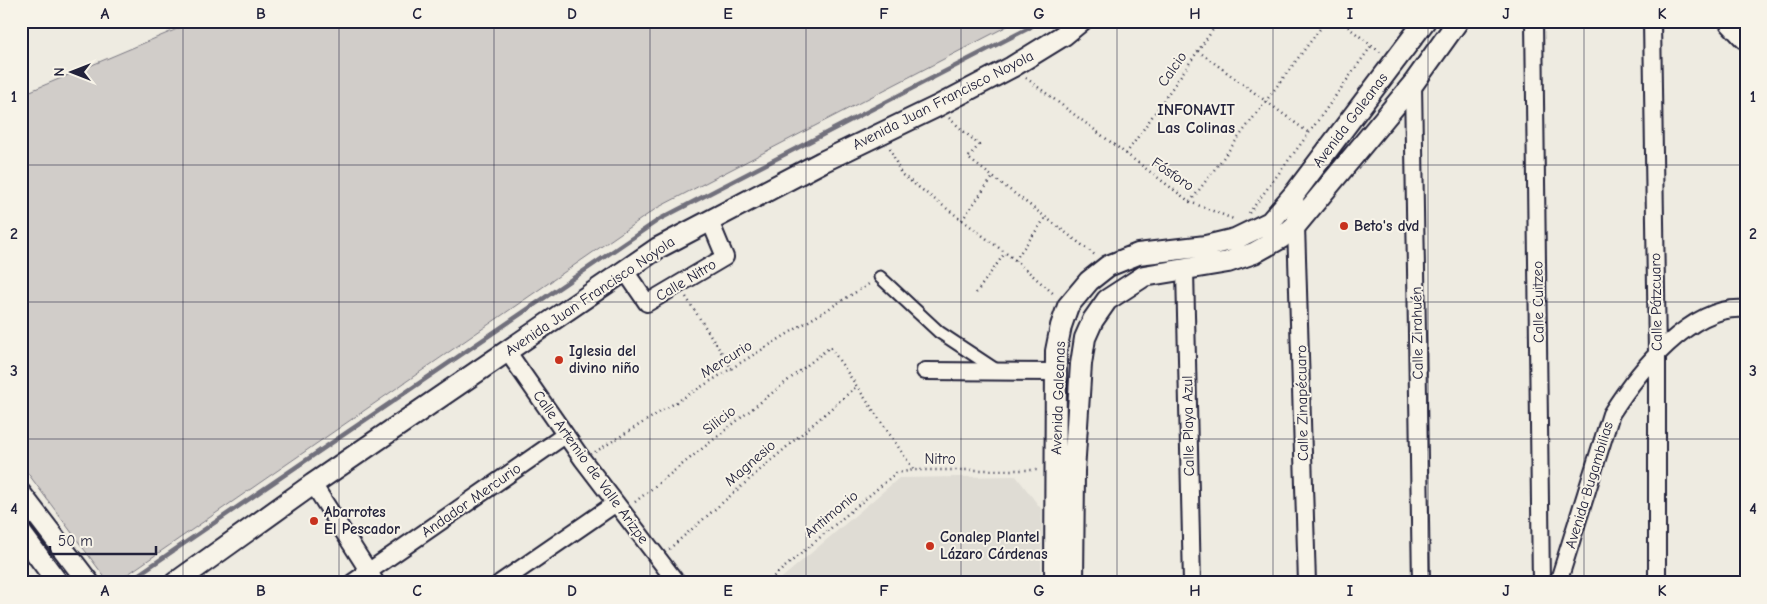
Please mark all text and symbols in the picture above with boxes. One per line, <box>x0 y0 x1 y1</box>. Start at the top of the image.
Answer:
text: A <box>101 5 110 23</box>
text: B <box>256 5 266 23</box>
text: C <box>412 5 422 23</box>
text: D <box>567 5 577 23</box>
text: E <box>723 5 733 23</box>
text: F <box>879 5 889 23</box>
text: G <box>1033 5 1045 23</box>
text: H <box>1189 5 1201 23</box>
text: I <box>1347 5 1353 23</box>
text: J <box>1502 5 1510 23</box>
text: K <box>1657 5 1667 23</box>
street label: Avenida Juan Francisco Noyola <box>850 46 1036 154</box>
north arrow <box>48 48 98 98</box>
street label: Calcio <box>1153 48 1191 90</box>
text: N <box>51 67 68 77</box>
street label: Avenida Galeanas <box>1309 69 1391 171</box>
text: 1 <box>11 88 17 106</box>
text: 1 <box>1750 88 1756 106</box>
district label: INFONAVIT Las Colinas <box>1157 101 1235 137</box>
street label: Fósforo <box>1148 153 1198 195</box>
place label: Beto's dvd <box>1354 217 1419 235</box>
marker: Beto's dvd <box>1338 220 1350 232</box>
text: 2 <box>10 225 18 243</box>
text: 2 <box>1749 225 1757 243</box>
street label: Avenida Juan Francisco Noyola <box>502 232 678 360</box>
street label: Calle Pátzcuaro <box>1646 253 1666 351</box>
street label: Calle Nitro <box>653 255 720 305</box>
street label: Calle Cuitzeo <box>1528 261 1548 343</box>
street label: Calle Zirahuén <box>1407 286 1427 380</box>
street label: Mercurio <box>697 336 755 382</box>
street label: Avenida Galeanas <box>1047 341 1069 455</box>
place label: Iglesia del divino niño <box>569 342 640 377</box>
street label: Calle Zinapécuaro <box>1292 345 1312 461</box>
marker: Iglesia del divino niño <box>553 354 565 366</box>
text: 3 <box>10 362 18 380</box>
text: 3 <box>1749 362 1757 380</box>
street label: Calle Playa Azul <box>1178 375 1198 477</box>
street label: Calle Artemio de Valle Arizpe <box>529 387 653 548</box>
street label: Silicio <box>699 401 739 438</box>
street label: Avenida Bugambilias <box>1561 419 1617 551</box>
street label: Magnesio <box>721 436 779 490</box>
street label: Nitro <box>924 450 956 468</box>
street label: Andador Mercurio <box>418 459 524 541</box>
street label: Antimonio <box>800 486 862 542</box>
text: 4 <box>10 500 18 518</box>
text: 4 <box>1749 500 1757 518</box>
place label: Abarrotes El Pescador <box>324 503 400 538</box>
marker: Abarrotes El Pescador <box>308 515 320 527</box>
scale bar <box>50 524 156 556</box>
place label: Conalep Plantel Lázaro Cárdenas <box>940 528 1048 563</box>
text: 50 m <box>58 532 93 550</box>
marker: Conalep Plantel Lázaro Cárdenas <box>924 540 936 552</box>
text: A <box>101 582 110 600</box>
text: B <box>256 582 266 600</box>
text: C <box>412 582 422 600</box>
text: D <box>567 582 577 600</box>
text: E <box>723 582 733 600</box>
text: F <box>879 582 889 600</box>
text: G <box>1033 582 1045 600</box>
text: H <box>1189 582 1201 600</box>
text: I <box>1347 582 1353 600</box>
text: J <box>1502 582 1510 600</box>
text: K <box>1657 582 1667 600</box>

